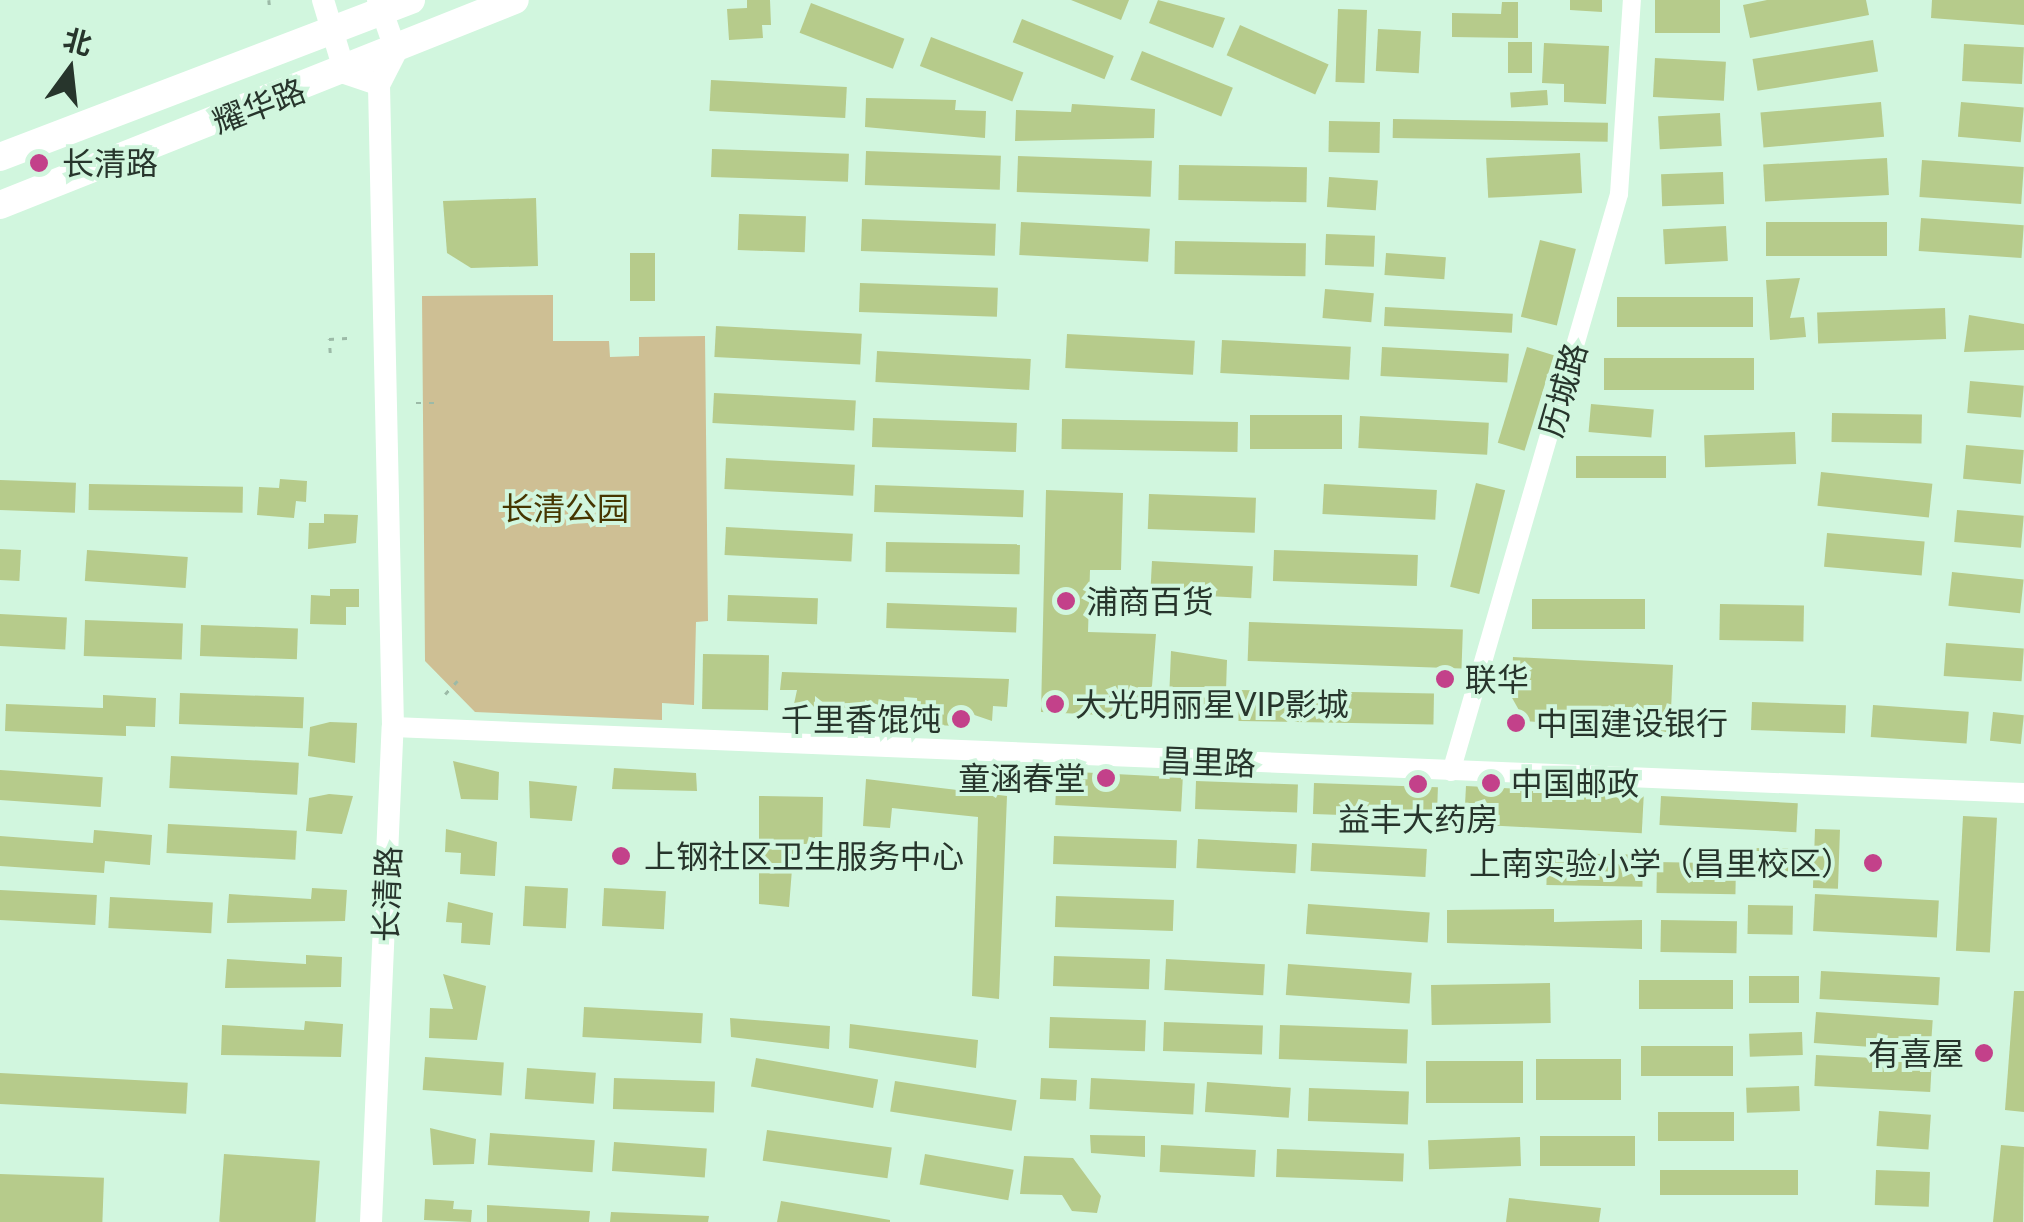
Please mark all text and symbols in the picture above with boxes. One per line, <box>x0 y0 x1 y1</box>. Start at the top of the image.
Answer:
north arrow <box>20 20 120 120</box>
text: 北 <box>60 21 96 61</box>
street label: 耀华路 <box>207 71 311 141</box>
place label: 长清路 <box>62 144 158 182</box>
marker: 长清路 <box>26 150 52 176</box>
street label: 历城路 <box>1531 339 1595 441</box>
park label: 长清公园 <box>501 489 629 527</box>
place label: 浦商百货 <box>1086 582 1214 620</box>
marker: 浦商百货 <box>1055 590 1077 612</box>
place label: 联华 <box>1465 660 1529 698</box>
marker: 联华 <box>1434 668 1456 690</box>
place label: 大光明丽星VIP影城 <box>1075 685 1349 723</box>
marker: 大光明丽星VIP影城 <box>1044 693 1066 715</box>
place label: 千里香馄饨 <box>781 700 941 738</box>
place label: 中国建设银行 <box>1536 704 1728 742</box>
marker: 千里香馄饨 <box>950 708 972 730</box>
marker: 中国建设银行 <box>1505 712 1527 734</box>
street label: 昌里路 <box>1159 741 1257 783</box>
place label: 童涵春堂 <box>958 759 1086 797</box>
place label: 中国邮政 <box>1511 764 1639 802</box>
marker: 童涵春堂 <box>1095 767 1117 789</box>
marker: 中国邮政 <box>1480 772 1502 794</box>
marker: 益丰大药房 <box>1407 773 1429 795</box>
place label: 益丰大药房 <box>1338 800 1498 838</box>
place label: 上钢社区卫生服务中心 <box>644 837 964 875</box>
marker: 上钢社区卫生服务中心 <box>608 843 634 869</box>
place label: 上南实验小学（昌里校区） <box>1469 844 1853 882</box>
street label: 长清路 <box>366 845 408 943</box>
marker: 上南实验小学（昌里校区） <box>1862 852 1884 874</box>
place label: 有喜屋 <box>1868 1034 1964 1072</box>
marker: 有喜屋 <box>1973 1042 1995 1064</box>

